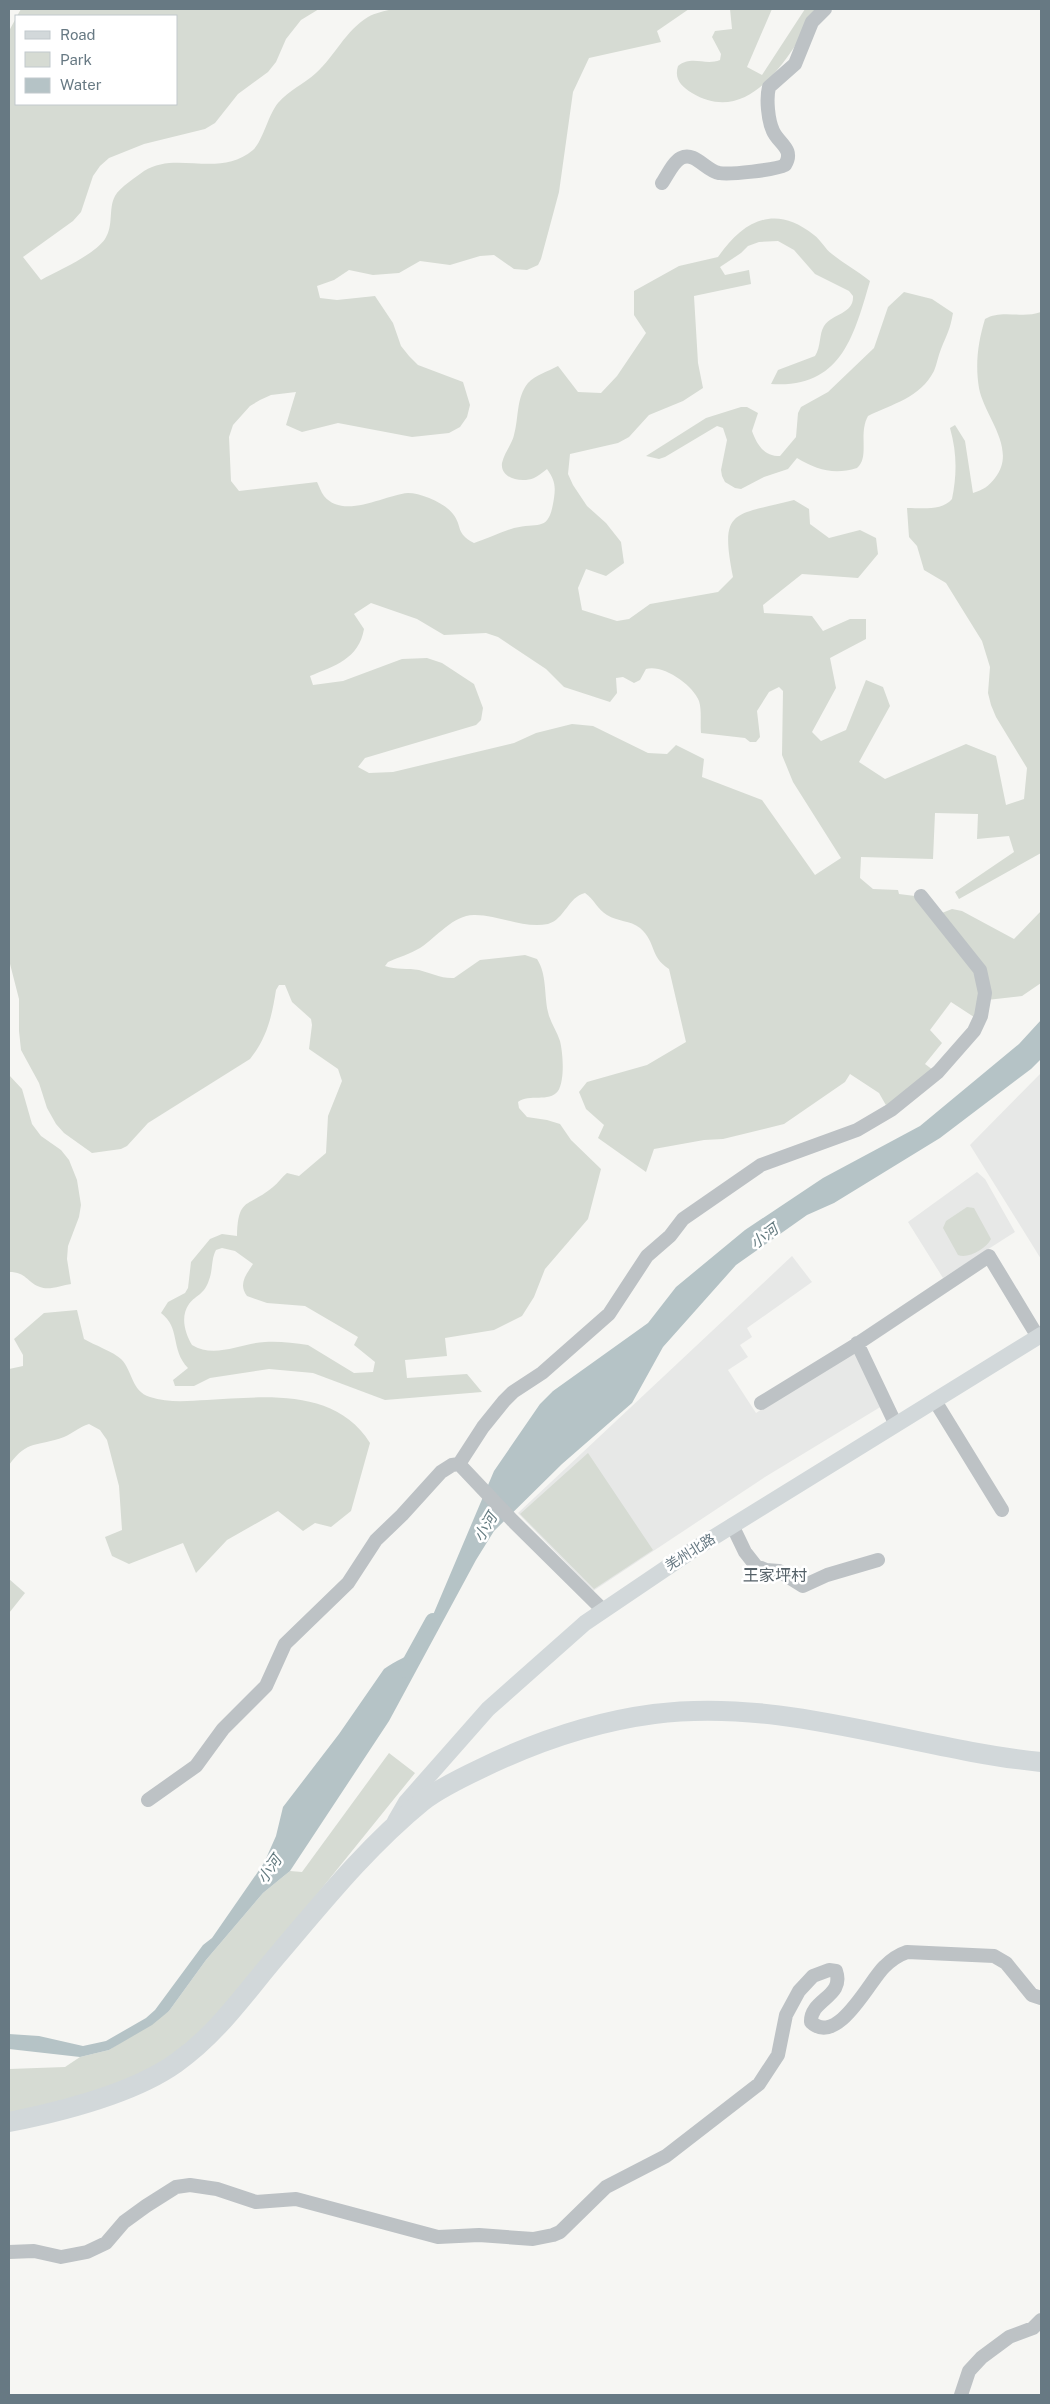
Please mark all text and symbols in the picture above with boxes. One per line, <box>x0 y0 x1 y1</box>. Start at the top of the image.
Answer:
legend <box>15 15 178 105</box>
text: Road <box>60 26 96 43</box>
text: Park <box>60 51 92 68</box>
text: Water <box>60 76 102 93</box>
water label: 小河 <box>747 1218 783 1252</box>
water label: 小河 <box>470 1507 502 1544</box>
street label: 羌州北路 <box>662 1530 718 1574</box>
district label: 王家坪村 <box>743 1566 807 1585</box>
water label: 小河 <box>253 1849 286 1886</box>

